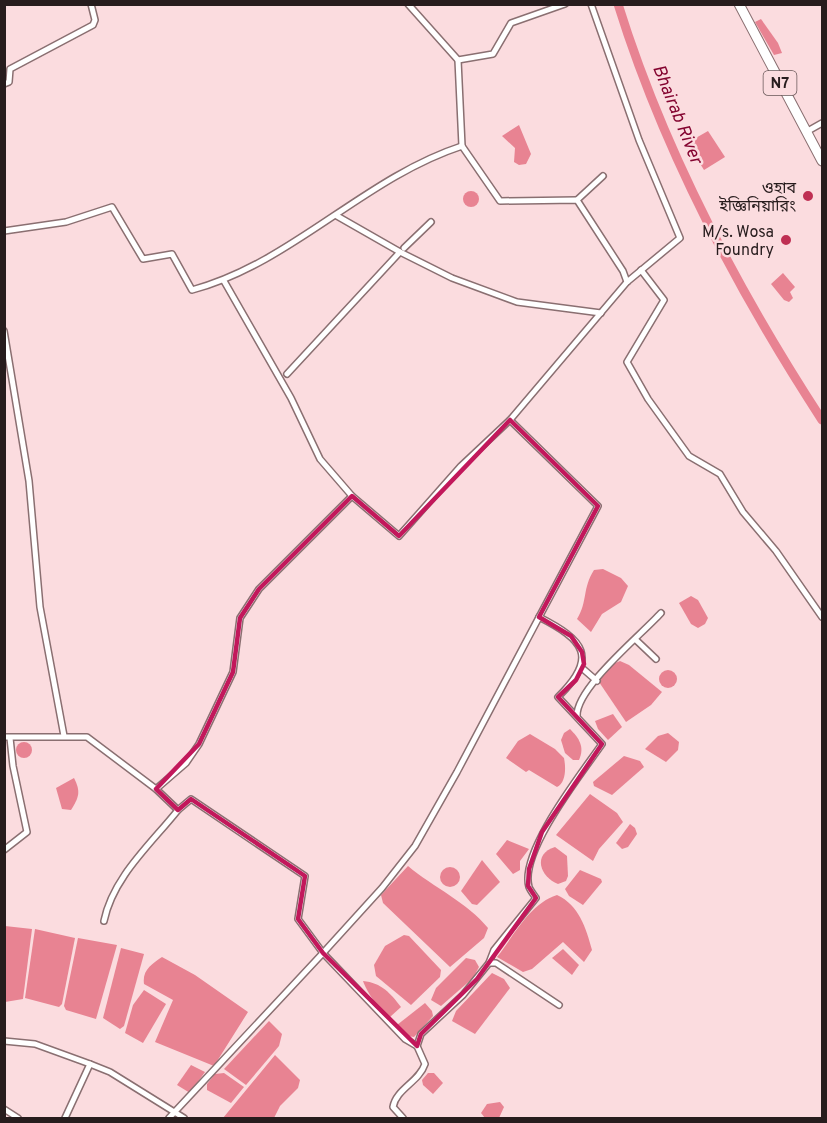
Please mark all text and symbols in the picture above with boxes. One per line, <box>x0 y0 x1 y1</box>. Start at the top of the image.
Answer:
water label: Bhairab River <box>646 61 708 170</box>
road number: N7 <box>764 71 796 95</box>
place label: ওহাব ইজ্ঞিনিয়ারিং <box>718 179 796 217</box>
marker: ওহাব ইজ্ঞিনিয়ারিং <box>801 189 815 203</box>
place label: M/s. Wosa Foundry <box>702 223 774 261</box>
marker: M/s. Wosa Foundry <box>779 233 793 247</box>

